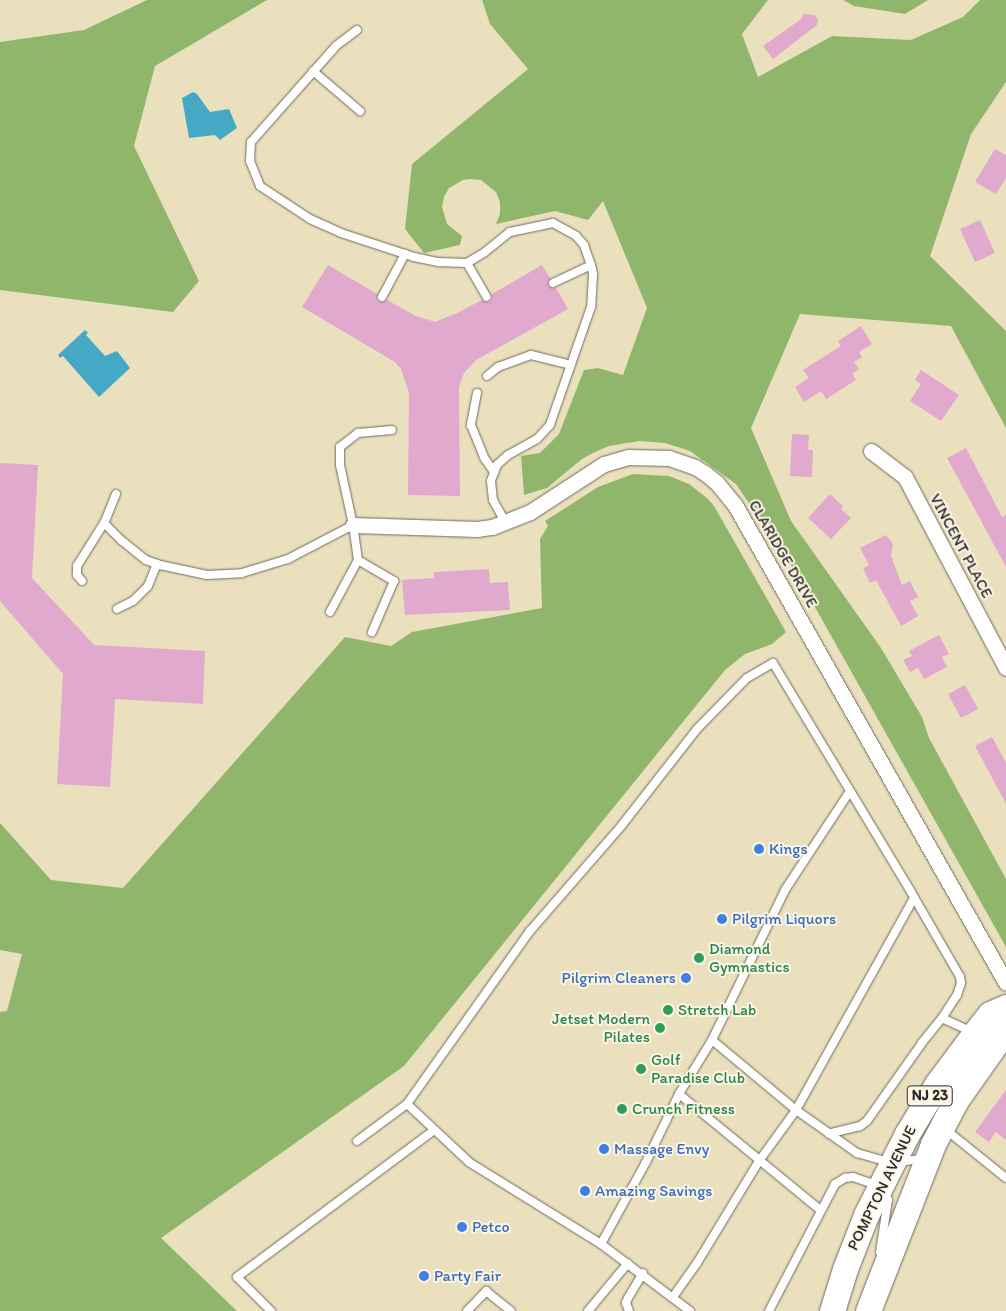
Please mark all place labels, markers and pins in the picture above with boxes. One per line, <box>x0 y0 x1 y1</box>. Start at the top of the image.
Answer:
place label: Kings <box>769 839 808 859</box>
marker: Kings <box>753 843 765 855</box>
place label: Pilgrim Liquors <box>732 909 836 929</box>
marker: Pilgrim Liquors <box>716 913 728 925</box>
place label: Diamond Gymnastics <box>709 939 790 977</box>
marker: Diamond Gymnastics <box>693 952 705 964</box>
place label: Pilgrim Cleaners <box>563 968 676 988</box>
marker: Pilgrim Cleaners <box>680 972 692 984</box>
place label: Stretch Lab <box>678 1000 757 1020</box>
marker: Stretch Lab <box>662 1004 674 1016</box>
place label: Jetset Modern Pilates <box>552 1009 650 1047</box>
marker: Jetset Modern Pilates <box>654 1022 666 1034</box>
place label: Golf Paradise Club <box>651 1050 745 1088</box>
marker: Golf Paradise Club <box>635 1063 647 1075</box>
place label: Crunch Fitness <box>632 1099 734 1119</box>
marker: Crunch Fitness <box>616 1103 628 1115</box>
place label: Massage Envy <box>614 1139 709 1159</box>
marker: Massage Envy <box>598 1143 610 1155</box>
place label: Amazing Savings <box>595 1181 712 1201</box>
marker: Amazing Savings <box>579 1185 591 1197</box>
place label: Petco <box>472 1217 510 1237</box>
marker: Petco <box>456 1221 468 1233</box>
place label: Party Fair <box>434 1266 501 1286</box>
marker: Party Fair <box>418 1270 430 1282</box>

